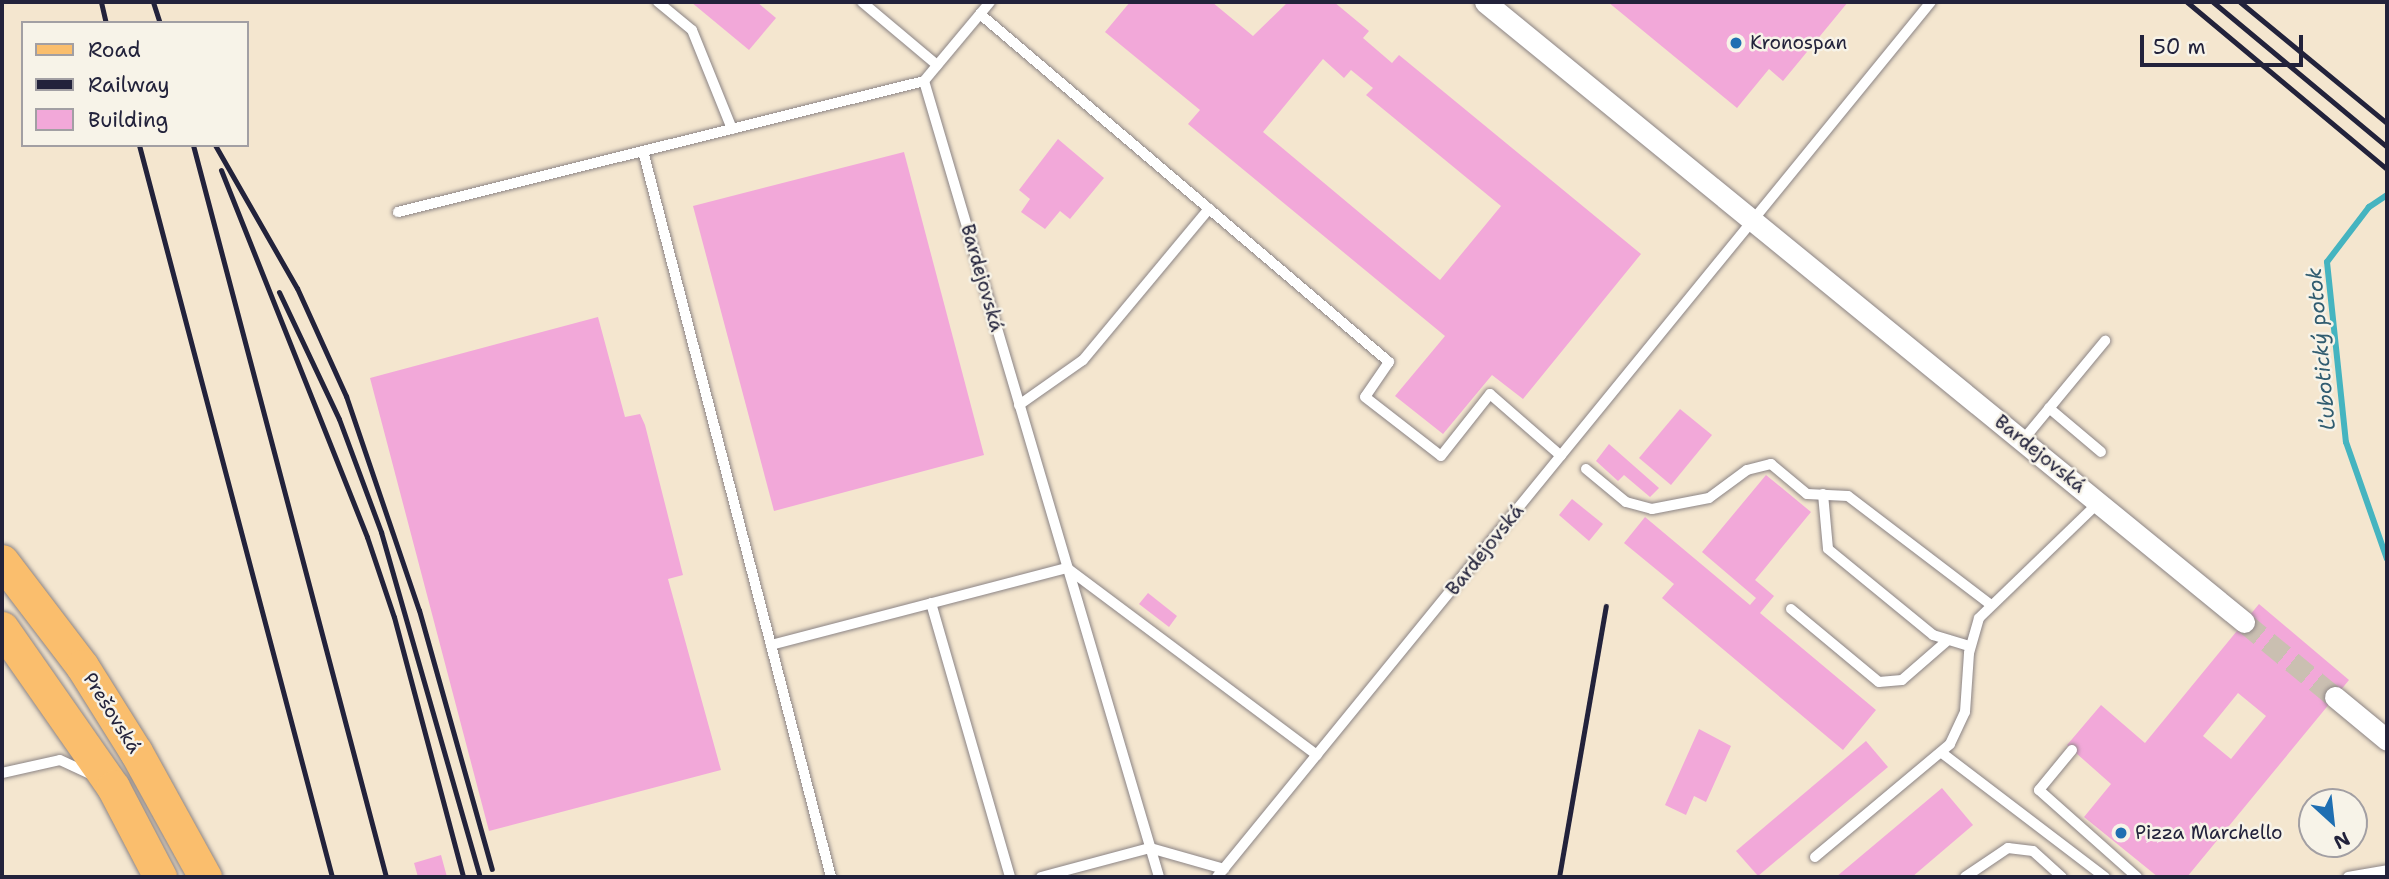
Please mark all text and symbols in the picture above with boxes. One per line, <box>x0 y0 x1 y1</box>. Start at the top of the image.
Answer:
legend <box>21 21 248 147</box>
scale bar <box>2144 21 2307 65</box>
place label: Kronospan <box>1750 32 1847 54</box>
text: 50 m <box>2153 33 2206 61</box>
marker: Kronospan <box>1728 35 1744 51</box>
text: Road <box>88 36 141 64</box>
text: Railway <box>88 71 170 99</box>
text: Building <box>88 106 168 134</box>
street label: Bardejovská <box>956 222 1008 334</box>
water label: Ľubotický potok <box>2301 267 2341 431</box>
street label: Bardejovská <box>1990 410 2090 498</box>
street label: Bardejovská <box>1441 500 1529 600</box>
street label: Prešovská <box>78 668 146 758</box>
north arrow <box>2298 788 2368 858</box>
place label: Pizza Marchello <box>2135 822 2283 844</box>
marker: Pizza Marchello <box>2113 825 2129 841</box>
text: N <box>2329 826 2354 855</box>

